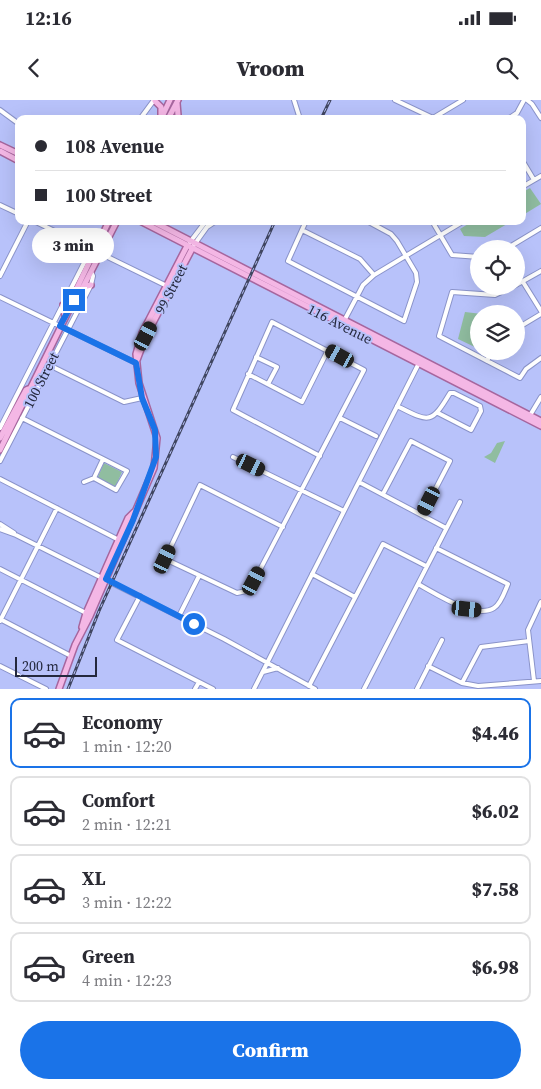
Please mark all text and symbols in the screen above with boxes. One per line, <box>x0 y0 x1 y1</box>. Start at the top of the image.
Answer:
text: 12:16 <box>25 5 72 31</box>
text: Vroom <box>236 53 305 83</box>
icon: back <box>20 54 48 82</box>
icon: search <box>493 54 521 82</box>
text: 108 Avenue <box>65 133 164 159</box>
text: 100 Street <box>65 182 152 208</box>
callout: 3 min <box>33 228 115 262</box>
text: 3 min <box>52 234 94 256</box>
map controls <box>470 240 525 360</box>
button: locate <box>470 240 525 295</box>
street label: 99 Street <box>150 260 192 317</box>
route end <box>63 289 85 311</box>
street label: 116 Avenue <box>304 299 376 349</box>
button: layers <box>470 305 525 360</box>
car <box>132 319 159 353</box>
car <box>323 342 356 370</box>
street label: 100 Street <box>18 348 64 411</box>
car <box>234 452 267 478</box>
car <box>415 484 442 518</box>
car <box>151 542 178 576</box>
car <box>240 564 267 598</box>
car <box>451 600 482 618</box>
route start <box>183 613 205 635</box>
scale bar <box>15 654 98 677</box>
text: 200 m <box>22 656 59 676</box>
text: Economy <box>82 709 163 735</box>
icon: car <box>22 711 67 756</box>
text: $4.46 <box>471 720 519 746</box>
text: 1 min · 12:20 <box>82 735 172 757</box>
text: Comfort <box>82 787 155 813</box>
icon: car <box>22 789 67 834</box>
text: $6.02 <box>471 798 519 824</box>
text: 2 min · 12:21 <box>82 813 172 835</box>
text: XL <box>82 865 105 891</box>
icon: car <box>22 867 67 912</box>
text: $7.58 <box>471 876 519 902</box>
text: 3 min · 12:22 <box>82 891 172 913</box>
text: Green <box>82 943 135 969</box>
icon: car <box>22 945 67 990</box>
text: $6.98 <box>471 954 519 980</box>
text: 4 min · 12:23 <box>82 969 172 991</box>
button: Confirm <box>20 1021 521 1079</box>

